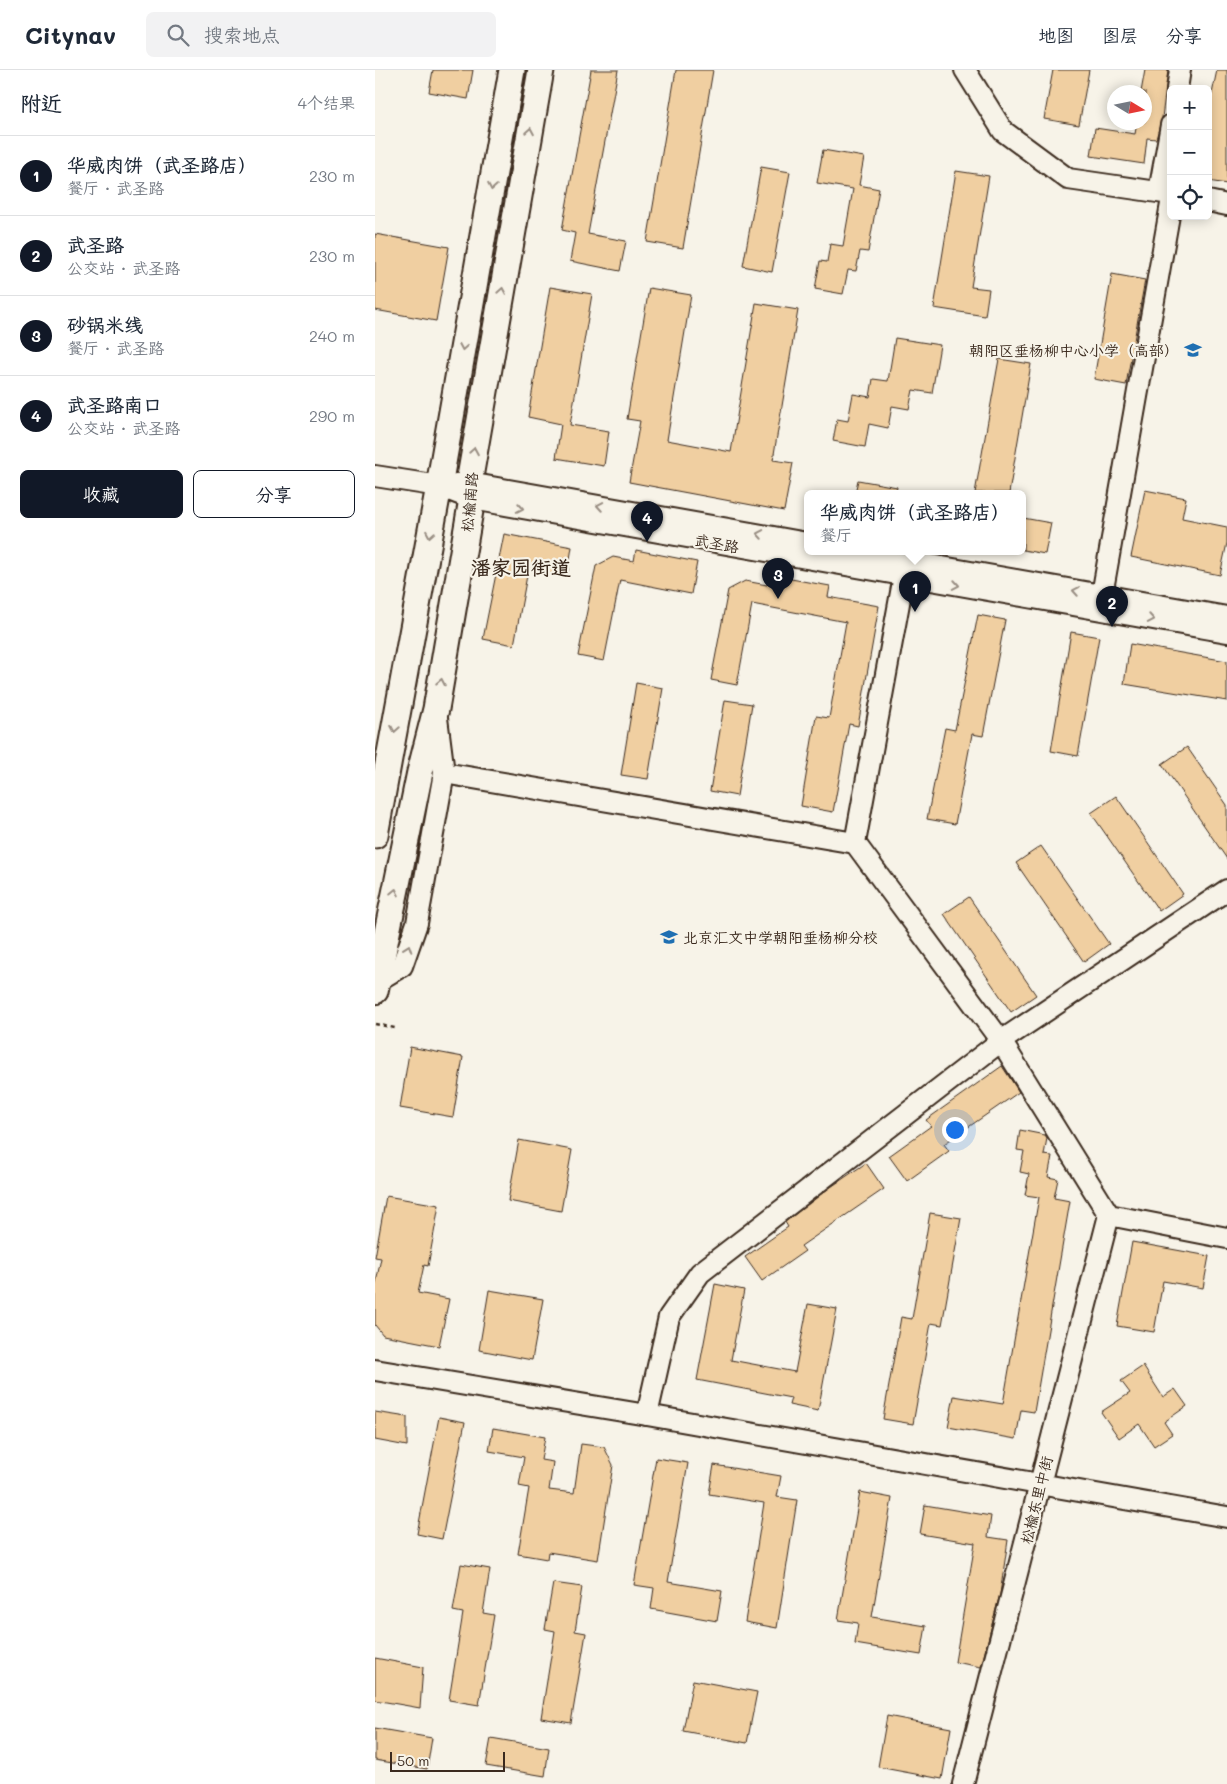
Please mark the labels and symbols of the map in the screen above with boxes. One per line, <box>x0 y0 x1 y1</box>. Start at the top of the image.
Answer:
north arrow <box>1107 85 1152 130</box>
one-way arrow <box>525 127 535 135</box>
one-way arrow <box>487 183 497 191</box>
one-way arrow <box>497 287 507 295</box>
place label: 朝阳区垂杨柳中心小学（高部） <box>969 340 1179 360</box>
school or university icon: 朝阳区垂杨柳中心小学（高部） <box>1183 340 1203 360</box>
one-way arrow <box>459 343 469 351</box>
one-way arrow <box>469 447 479 455</box>
street label: 松榆南路 <box>456 471 482 533</box>
one-way arrow <box>595 501 604 511</box>
pin: 4 <box>631 501 663 542</box>
one-way arrow <box>516 502 525 512</box>
street label: 武圣路 <box>693 529 741 557</box>
one-way arrow <box>426 530 436 539</box>
one-way arrow <box>755 530 764 540</box>
district label: 潘家园街道 <box>471 554 571 580</box>
pin: 3 <box>762 558 794 599</box>
pin: 1 <box>899 571 931 612</box>
one-way arrow <box>952 580 960 590</box>
one-way arrow <box>1071 586 1080 596</box>
pin: 2 <box>1096 586 1128 627</box>
one-way arrow <box>1146 613 1155 623</box>
one-way arrow <box>436 677 446 686</box>
one-way arrow <box>390 724 400 733</box>
one-way arrow <box>389 887 400 896</box>
school or university icon: 北京汇文中学朝阳垂杨柳分校 <box>659 927 679 947</box>
place label: 北京汇文中学朝阳垂杨柳分校 <box>683 927 878 947</box>
one-way arrow <box>402 944 412 953</box>
your location <box>942 1117 968 1143</box>
street label: 松榆东里中街 <box>1015 1454 1057 1546</box>
scale bar <box>390 1749 505 1772</box>

